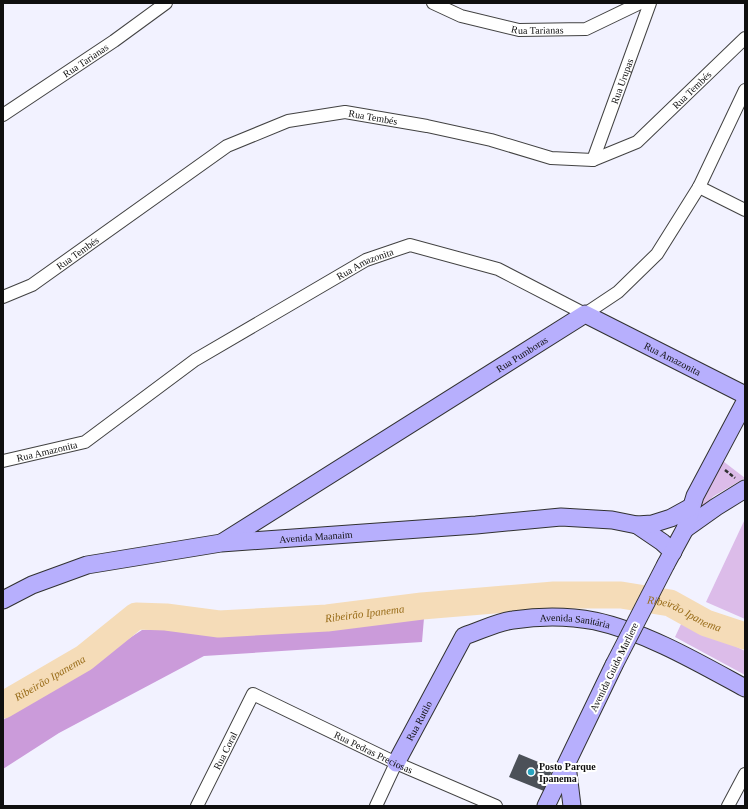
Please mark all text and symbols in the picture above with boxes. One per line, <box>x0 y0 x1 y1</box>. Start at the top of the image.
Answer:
street label: Rua Tarianas <box>510 23 564 36</box>
street label: Rua Tarianas <box>61 41 110 79</box>
street label: Rua Urupas <box>608 57 635 105</box>
street label: Rua Tembés <box>670 68 713 111</box>
street label: Rua Tembés <box>348 107 399 126</box>
street label: Rua Tembés <box>54 234 101 272</box>
street label: Rua Amazonita <box>334 245 395 282</box>
street label: Rua Pumboras <box>494 334 550 374</box>
street label: Rua Amazonita <box>642 339 703 378</box>
street label: Rua Amazonita <box>15 438 79 463</box>
street label: Avenida Maanaim <box>279 528 353 544</box>
water label: Ribeirão Ipanema <box>645 593 723 634</box>
water label: Ribeirão Ipanema <box>323 602 405 624</box>
street label: Avenida Sanitária <box>539 612 612 630</box>
street label: Avenida Guido Marliere <box>588 620 641 713</box>
water label: Ribeirão Ipanema <box>11 652 88 704</box>
street label: Rua Rutilo <box>404 699 434 743</box>
street label: Rua Pedras Preciosas <box>333 729 415 775</box>
street label: Rua Coral <box>211 730 239 771</box>
place label: Posto Parque Ipanema <box>539 761 596 784</box>
marker: Posto Parque Ipanema <box>526 767 536 777</box>

